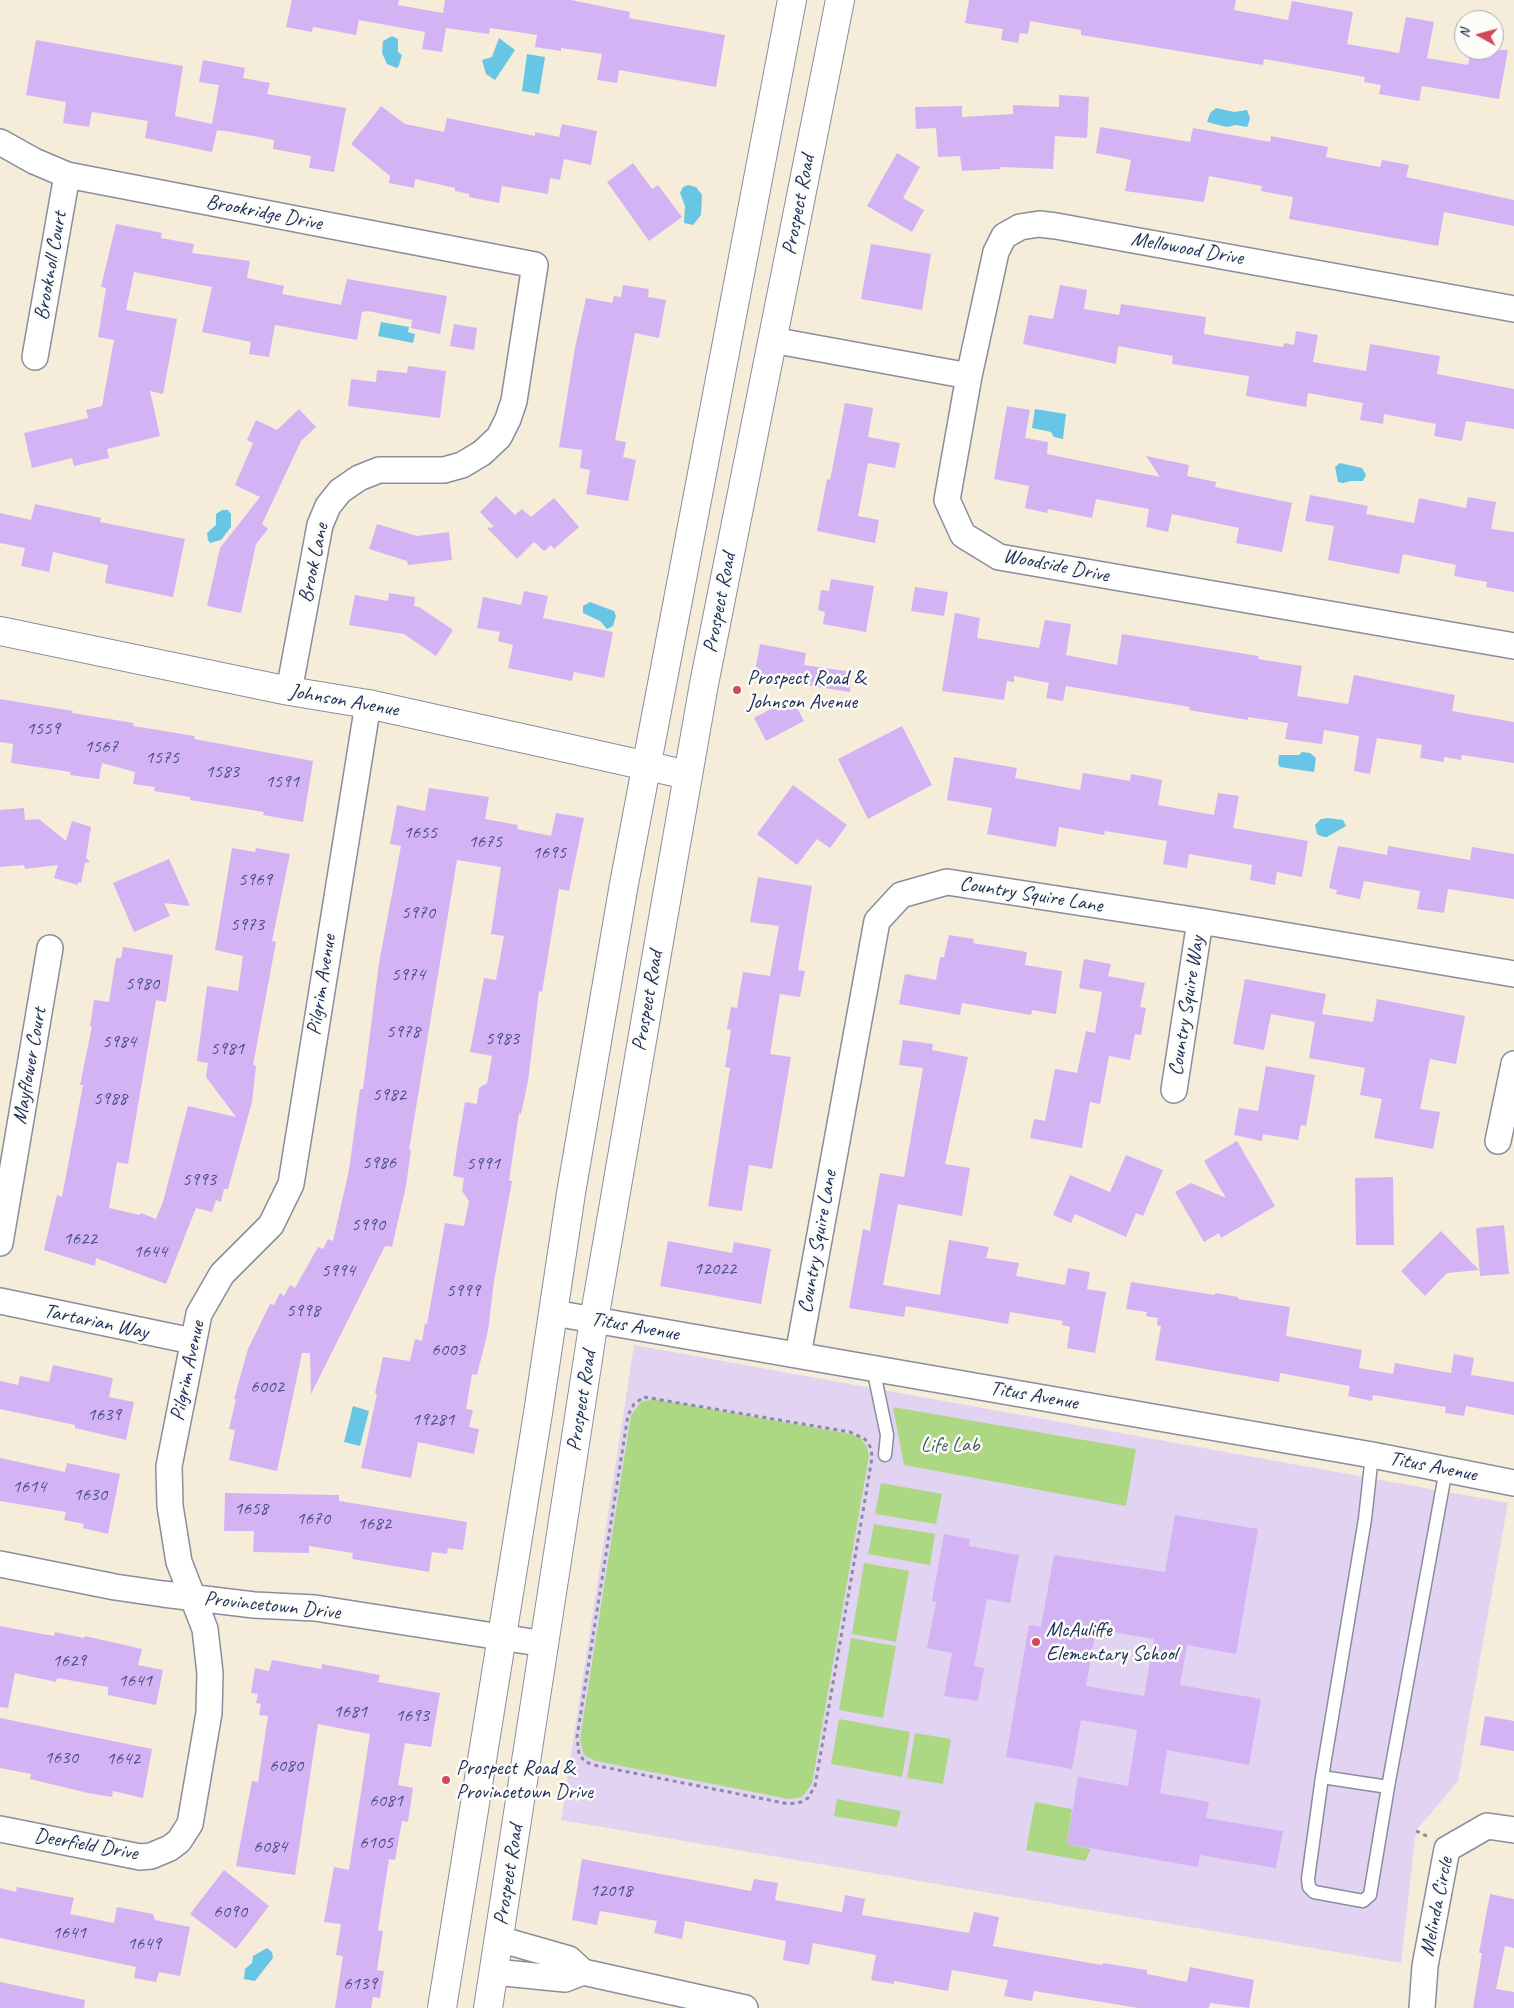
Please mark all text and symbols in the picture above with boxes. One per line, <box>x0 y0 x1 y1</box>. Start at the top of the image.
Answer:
north arrow <box>1454 10 1504 60</box>
text: N <box>1456 28 1474 39</box>
street label: Prospect Road <box>777 153 821 257</box>
street label: Brookridge Drive <box>204 189 324 237</box>
street label: Brooknoll Court <box>29 210 73 322</box>
street label: Mellowood Drive <box>1129 227 1245 271</box>
street label: Brook Lane <box>293 521 335 605</box>
street label: Woodside Drive <box>1001 543 1111 589</box>
street label: Prospect Road <box>698 551 742 655</box>
place label: Prospect Road & Johnson Avenue <box>747 665 865 715</box>
street label: Johnson Avenue <box>288 679 400 723</box>
marker: Prospect Road & Johnson Avenue <box>731 684 743 696</box>
house number: 1559 <box>26 718 60 740</box>
house number: 1567 <box>84 736 118 758</box>
house number: 1575 <box>145 747 179 769</box>
house number: 1583 <box>205 761 239 783</box>
house number: 1591 <box>265 771 299 793</box>
house number: 1655 <box>403 822 437 844</box>
house number: 1675 <box>468 831 502 853</box>
house number: 1695 <box>532 842 566 864</box>
house number: 5969 <box>238 869 272 891</box>
street label: Country Squire Lane <box>958 871 1104 919</box>
house number: 5970 <box>401 902 435 924</box>
house number: 5973 <box>230 914 264 936</box>
street label: Pilgrim Avenue <box>302 933 342 1037</box>
street label: Country Squire Way <box>1164 934 1210 1078</box>
street label: Prospect Road <box>627 949 669 1053</box>
house number: 5974 <box>391 964 425 986</box>
house number: 5980 <box>125 973 159 995</box>
street label: Mayflower Court <box>7 1006 53 1126</box>
house number: 5978 <box>386 1021 420 1043</box>
house number: 5983 <box>485 1028 519 1050</box>
house number: 5984 <box>102 1031 136 1053</box>
house number: 5981 <box>210 1038 244 1060</box>
house number: 5982 <box>372 1084 406 1106</box>
house number: 5988 <box>93 1088 127 1110</box>
house number: 5986 <box>362 1152 396 1174</box>
house number: 5991 <box>466 1153 500 1175</box>
house number: 5993 <box>182 1169 216 1191</box>
street label: Country Squire Lane <box>793 1169 843 1315</box>
house number: 5990 <box>351 1214 385 1236</box>
house number: 1622 <box>63 1228 97 1250</box>
house number: 1644 <box>133 1241 167 1263</box>
house number: 12022 <box>694 1258 736 1280</box>
house number: 5994 <box>321 1260 355 1282</box>
house number: 5999 <box>446 1280 480 1302</box>
street label: Tartarian Way <box>42 1299 150 1345</box>
house number: 5998 <box>286 1300 320 1322</box>
street label: Titus Avenue <box>589 1307 681 1347</box>
street label: Pilgrim Avenue <box>165 1319 211 1423</box>
house number: 6003 <box>431 1339 465 1361</box>
street label: Prospect Road <box>562 1349 602 1453</box>
house number: 6002 <box>250 1376 284 1398</box>
street label: Titus Avenue <box>988 1376 1080 1416</box>
house number: 1639 <box>87 1404 121 1426</box>
house number: 19281 <box>412 1409 454 1431</box>
park label: Life Lab <box>921 1432 979 1458</box>
street label: Titus Avenue <box>1387 1446 1479 1488</box>
house number: 1614 <box>12 1476 46 1498</box>
house number: 1630 <box>73 1484 107 1506</box>
house number: 1658 <box>234 1498 268 1520</box>
house number: 1670 <box>296 1508 330 1530</box>
house number: 1682 <box>357 1513 391 1535</box>
street label: Provincetown Drive <box>203 1586 341 1626</box>
place label: McAuliffe Elementary School <box>1046 1617 1177 1667</box>
marker: McAuliffe Elementary School <box>1030 1636 1042 1648</box>
house number: 1629 <box>52 1650 86 1672</box>
house number: 1641 <box>118 1670 152 1692</box>
house number: 1681 <box>333 1701 367 1723</box>
house number: 1693 <box>395 1705 429 1727</box>
house number: 1630 <box>44 1747 78 1769</box>
house number: 1642 <box>106 1748 140 1770</box>
house number: 6080 <box>269 1755 303 1777</box>
place label: Prospect Road & Provincetown Drive <box>456 1755 593 1805</box>
marker: Prospect Road & Provincetown Drive <box>440 1774 452 1786</box>
house number: 6081 <box>369 1790 403 1812</box>
street label: Prospect Road <box>489 1823 529 1927</box>
street label: Deerfield Drive <box>32 1824 140 1866</box>
house number: 6105 <box>359 1832 393 1854</box>
house number: 6084 <box>253 1836 287 1858</box>
street label: Melinda Circle <box>1415 1855 1459 1959</box>
house number: 12018 <box>590 1880 632 1902</box>
house number: 6090 <box>213 1901 247 1923</box>
house number: 1641 <box>52 1922 86 1944</box>
house number: 1649 <box>127 1933 161 1955</box>
house number: 6139 <box>343 1973 377 1995</box>

